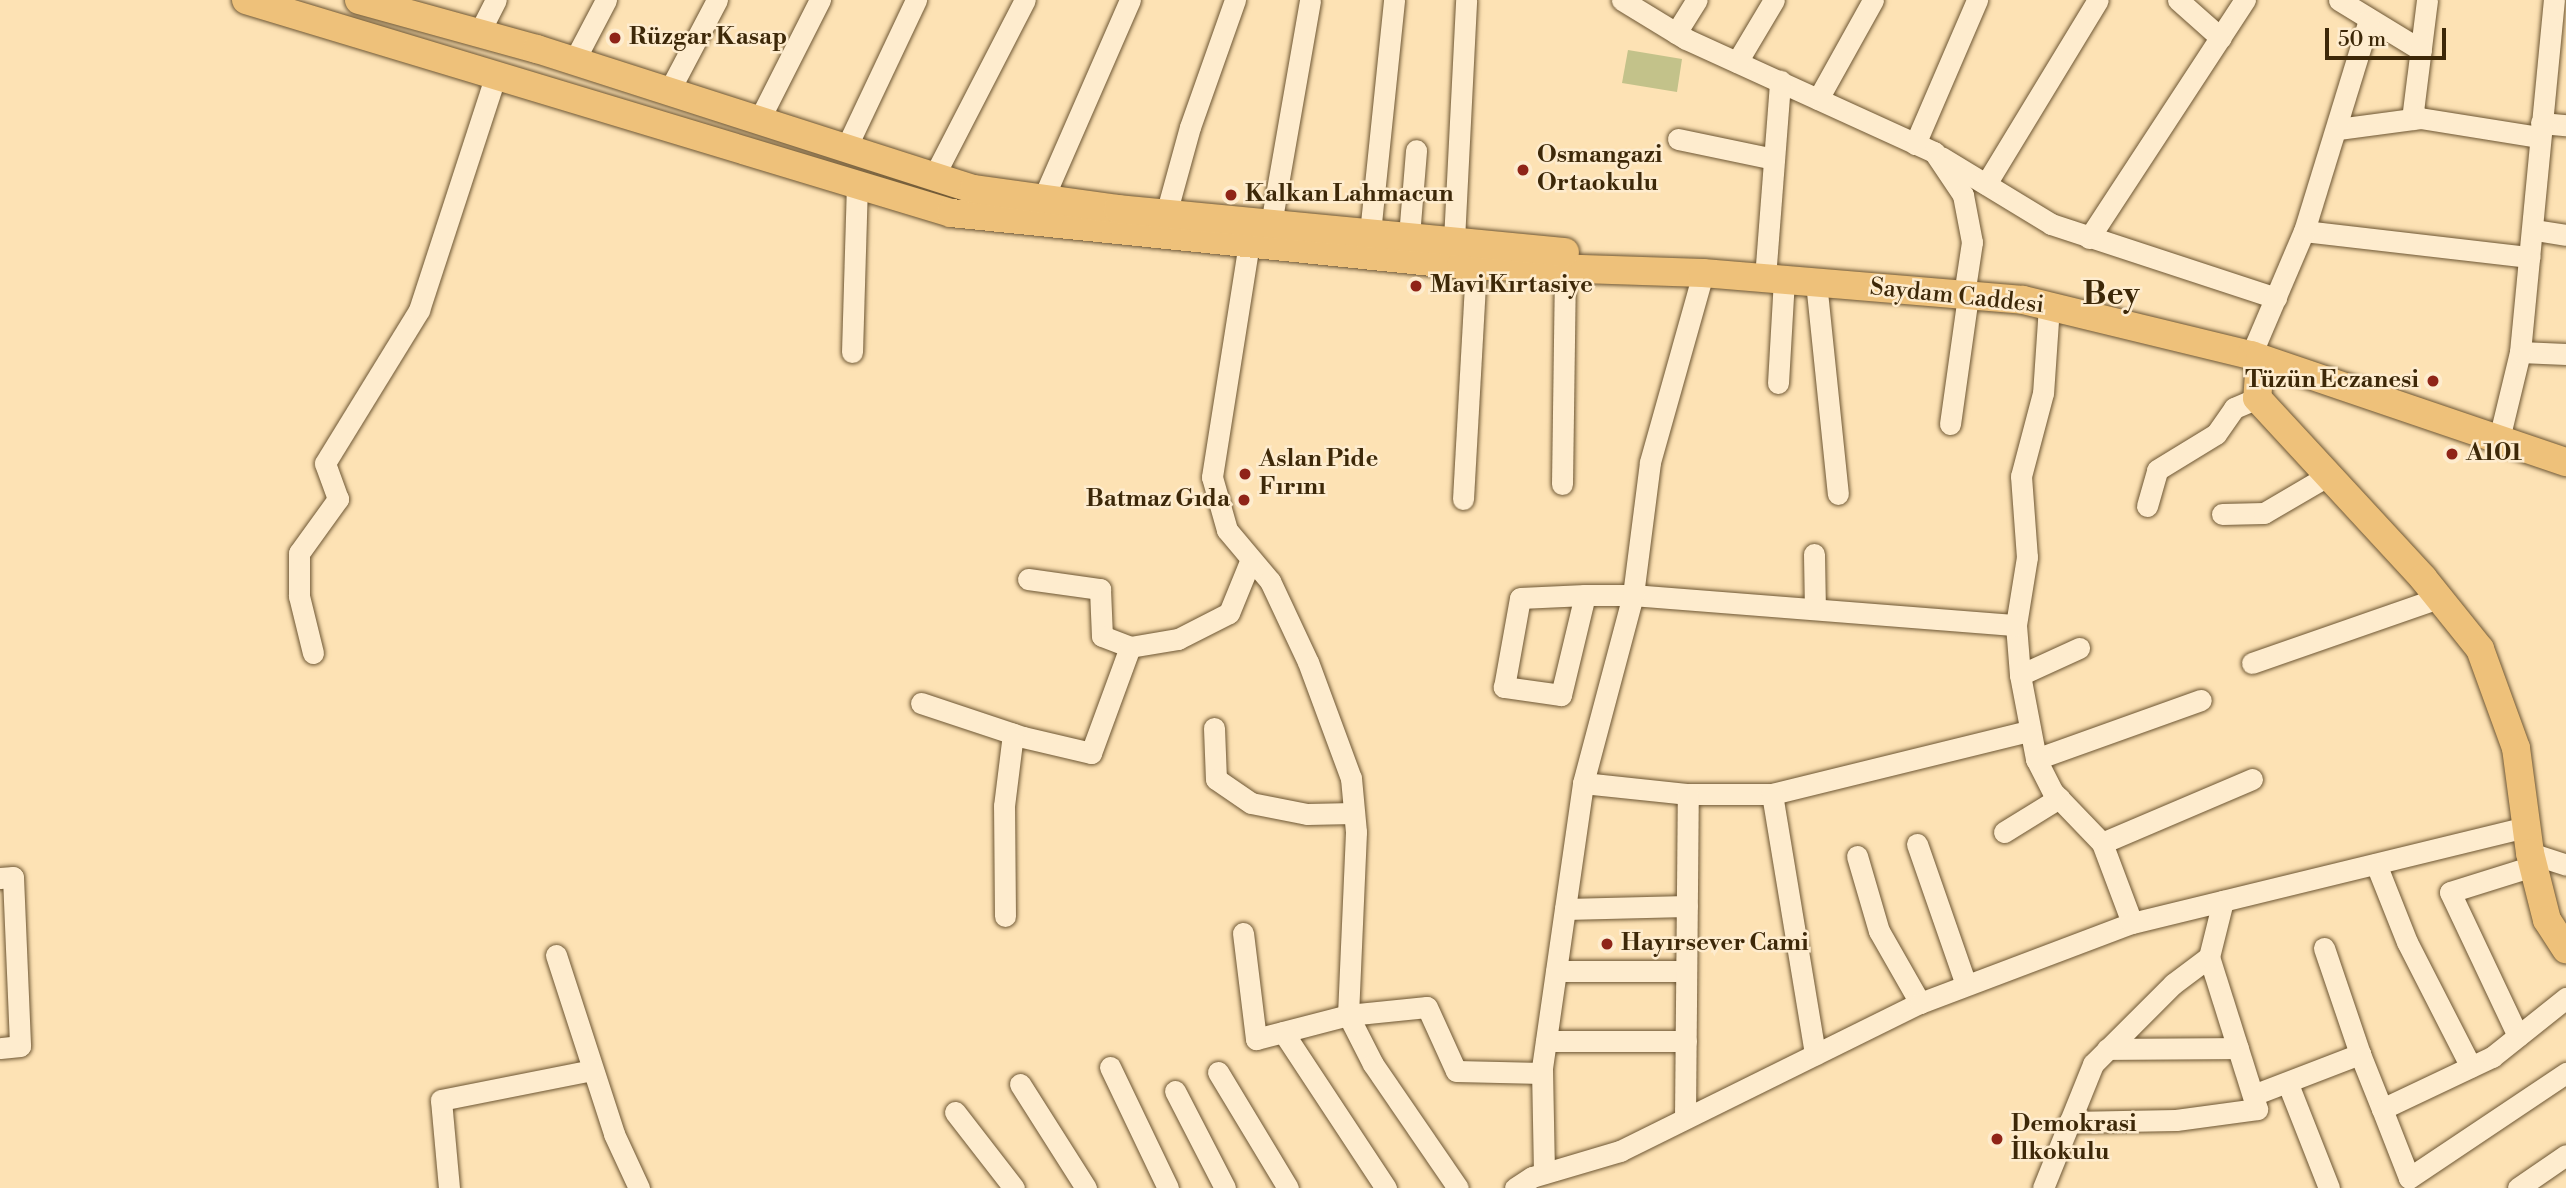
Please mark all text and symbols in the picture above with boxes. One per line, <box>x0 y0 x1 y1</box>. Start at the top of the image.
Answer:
scale bar <box>2328 14 2449 58</box>
place label: Rüzgar Kasap <box>629 24 787 52</box>
text: 50 m <box>2338 27 2386 53</box>
marker: Rüzgar Kasap <box>607 30 623 46</box>
place label: Osmangazi Ortaokulu <box>1537 142 1663 198</box>
marker: Osmangazi Ortaokulu <box>1515 162 1531 178</box>
place label: Kalkan Lahmacun <box>1245 181 1453 209</box>
marker: Kalkan Lahmacun <box>1223 187 1239 203</box>
place label: Mavi Kırtasiye <box>1430 272 1593 300</box>
street label: Saydam Caddesi <box>1868 274 2046 320</box>
district label: Bey <box>2082 275 2140 313</box>
marker: Mavi Kırtasiye <box>1408 278 1424 294</box>
place label: Tüzün Eczanesi <box>2245 367 2419 395</box>
marker: Tüzün Eczanesi <box>2425 373 2441 389</box>
place label: A101 <box>2466 440 2522 468</box>
place label: Aslan Pide Fırını <box>1259 446 1378 502</box>
marker: A101 <box>2444 446 2460 462</box>
marker: Aslan Pide Fırını <box>1237 466 1253 482</box>
place label: Batmaz Gıda <box>1086 486 1230 514</box>
marker: Batmaz Gıda <box>1236 492 1252 508</box>
place label: Hayırsever Cami <box>1621 930 1809 958</box>
marker: Hayırsever Cami <box>1599 936 1615 952</box>
place label: Demokrasi İlkokulu <box>2011 1111 2137 1167</box>
marker: Demokrasi İlkokulu <box>1989 1131 2005 1147</box>

